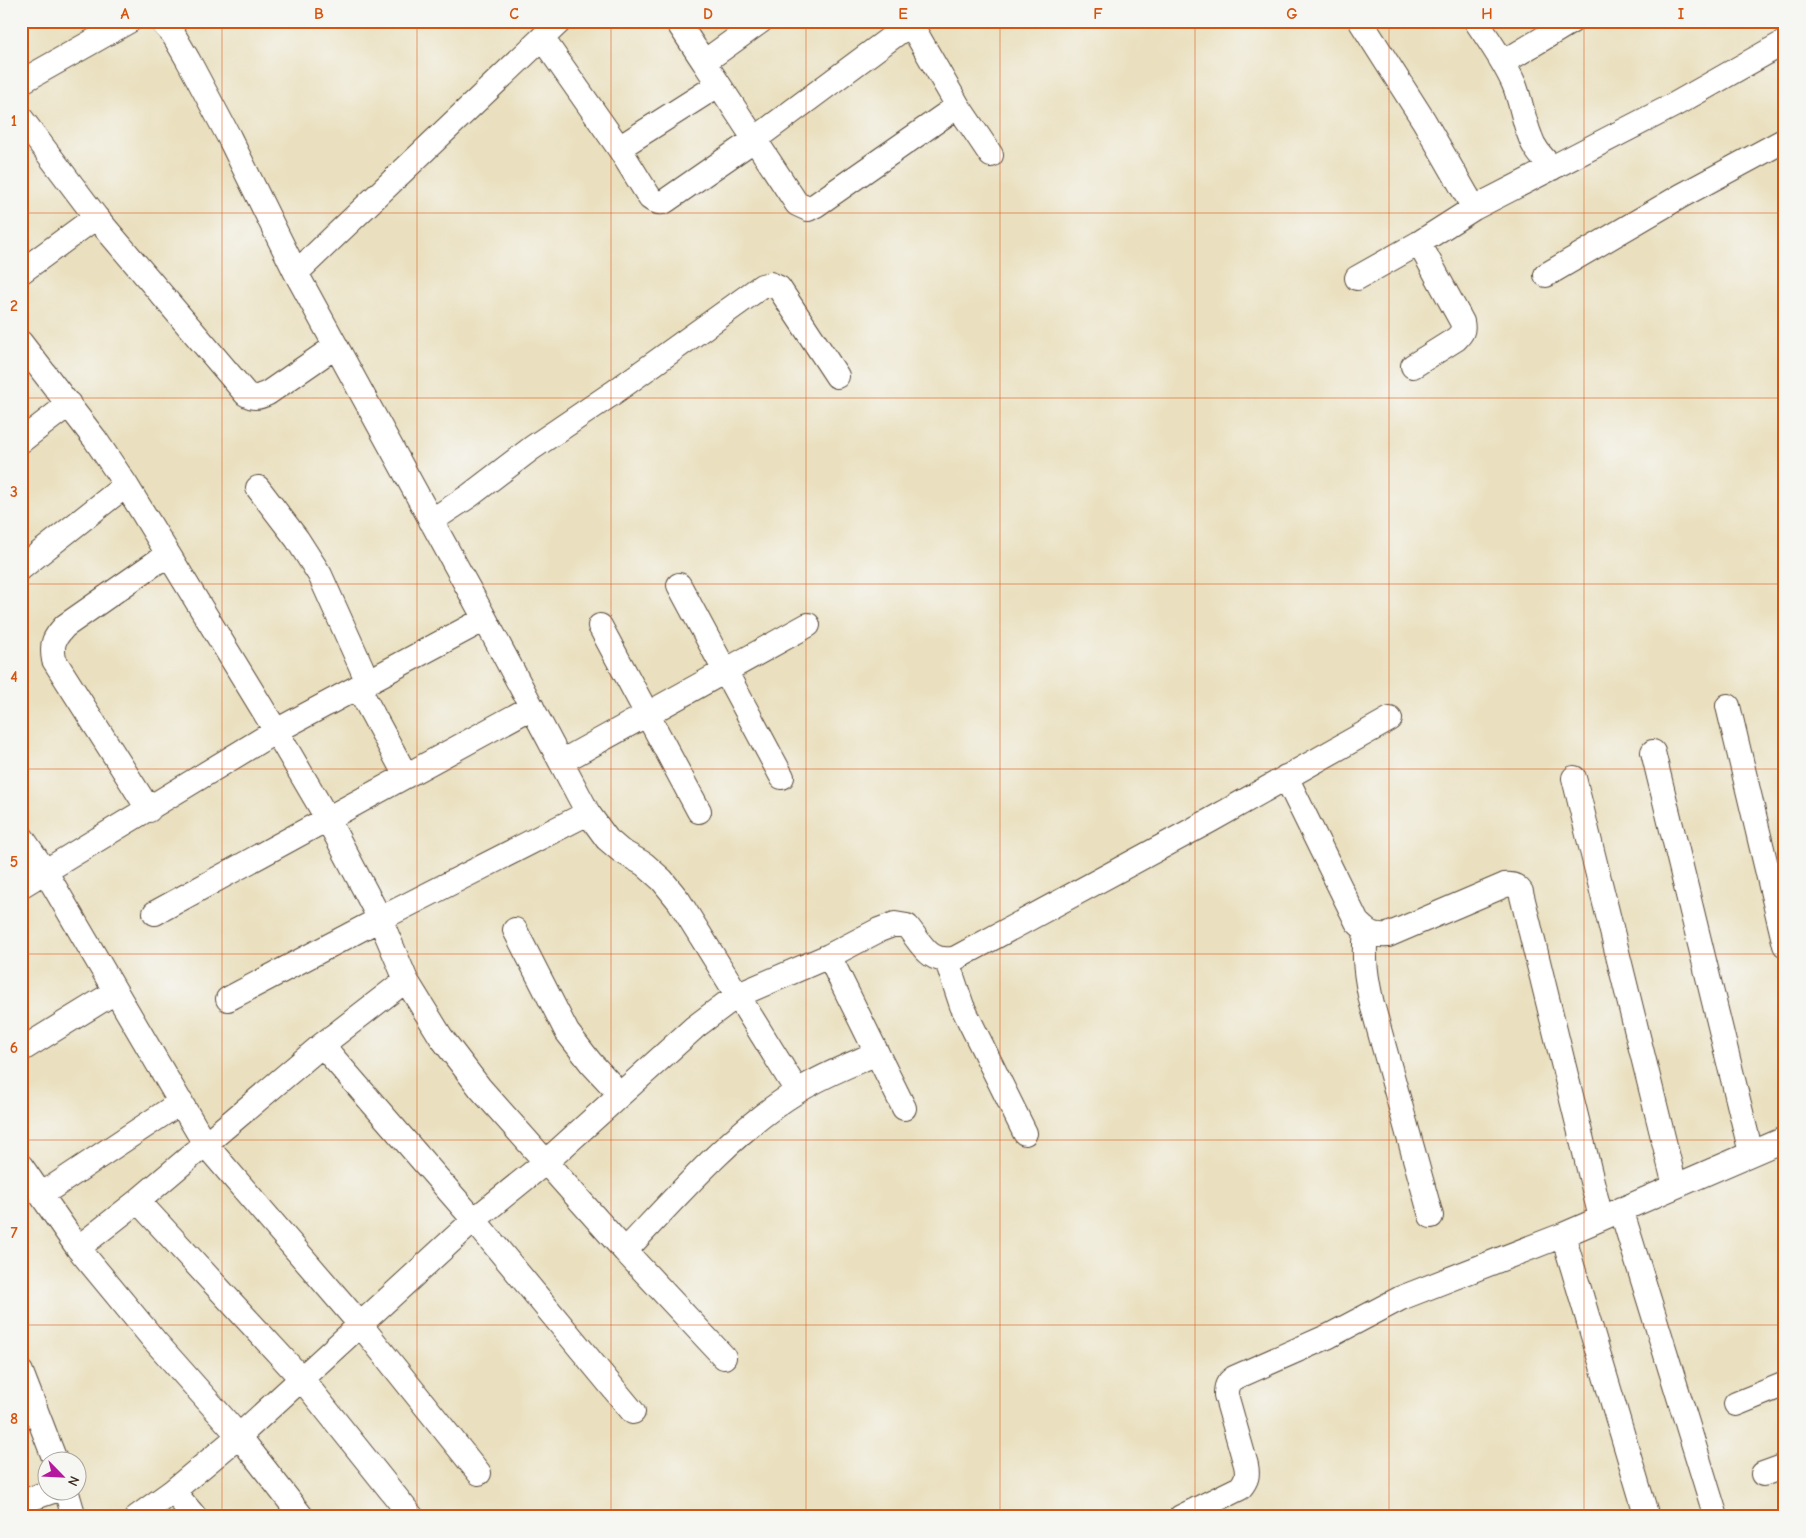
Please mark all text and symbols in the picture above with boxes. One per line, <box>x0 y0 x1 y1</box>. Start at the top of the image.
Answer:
text: A <box>121 5 130 23</box>
text: B <box>314 5 324 23</box>
text: C <box>509 5 519 23</box>
text: D <box>703 5 713 23</box>
text: E <box>898 5 908 23</box>
text: F <box>1093 5 1103 23</box>
text: G <box>1286 5 1298 23</box>
text: H <box>1481 5 1493 23</box>
text: I <box>1678 5 1684 23</box>
text: 1 <box>11 112 17 130</box>
text: 2 <box>10 297 18 315</box>
text: 3 <box>10 483 18 501</box>
text: 4 <box>10 668 18 686</box>
text: 5 <box>10 853 18 871</box>
text: 6 <box>10 1039 18 1057</box>
text: 7 <box>10 1224 18 1242</box>
text: 8 <box>10 1410 18 1428</box>
north arrow <box>38 1450 88 1500</box>
text: N <box>64 1473 83 1489</box>

